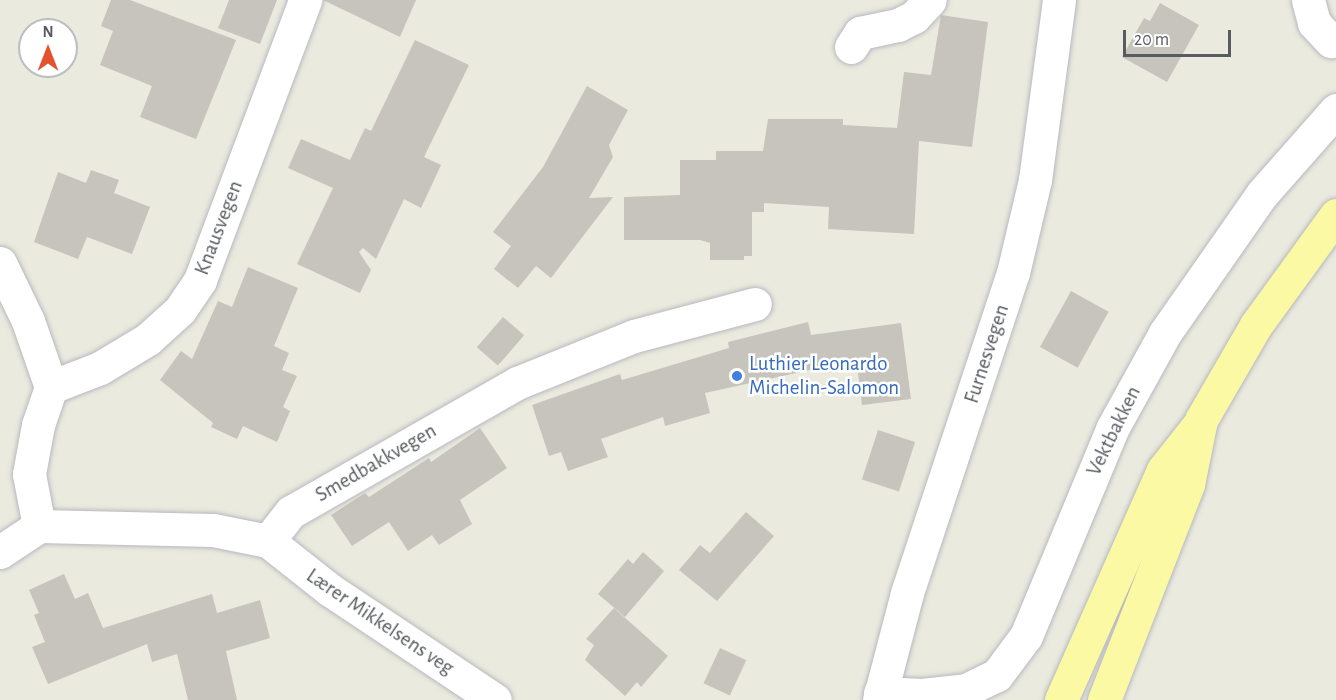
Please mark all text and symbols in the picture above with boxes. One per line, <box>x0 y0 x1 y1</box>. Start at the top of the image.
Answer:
north arrow <box>18 18 78 78</box>
scale bar <box>1126 18 1234 56</box>
text: N <box>42 24 54 40</box>
text: 20 m <box>1134 31 1169 49</box>
street label: Knausvegen <box>189 177 249 279</box>
street label: Furnesvegen <box>959 301 1015 407</box>
place label: Luthier Leonardo Michelin-Salomon <box>749 351 899 401</box>
marker: Luthier Leonardo Michelin-Salomon <box>730 369 744 383</box>
street label: Vektbakken <box>1081 382 1147 480</box>
street label: Smedbakkvegen <box>311 418 441 508</box>
street label: Lærer Mikkelsens veg <box>301 563 459 681</box>

